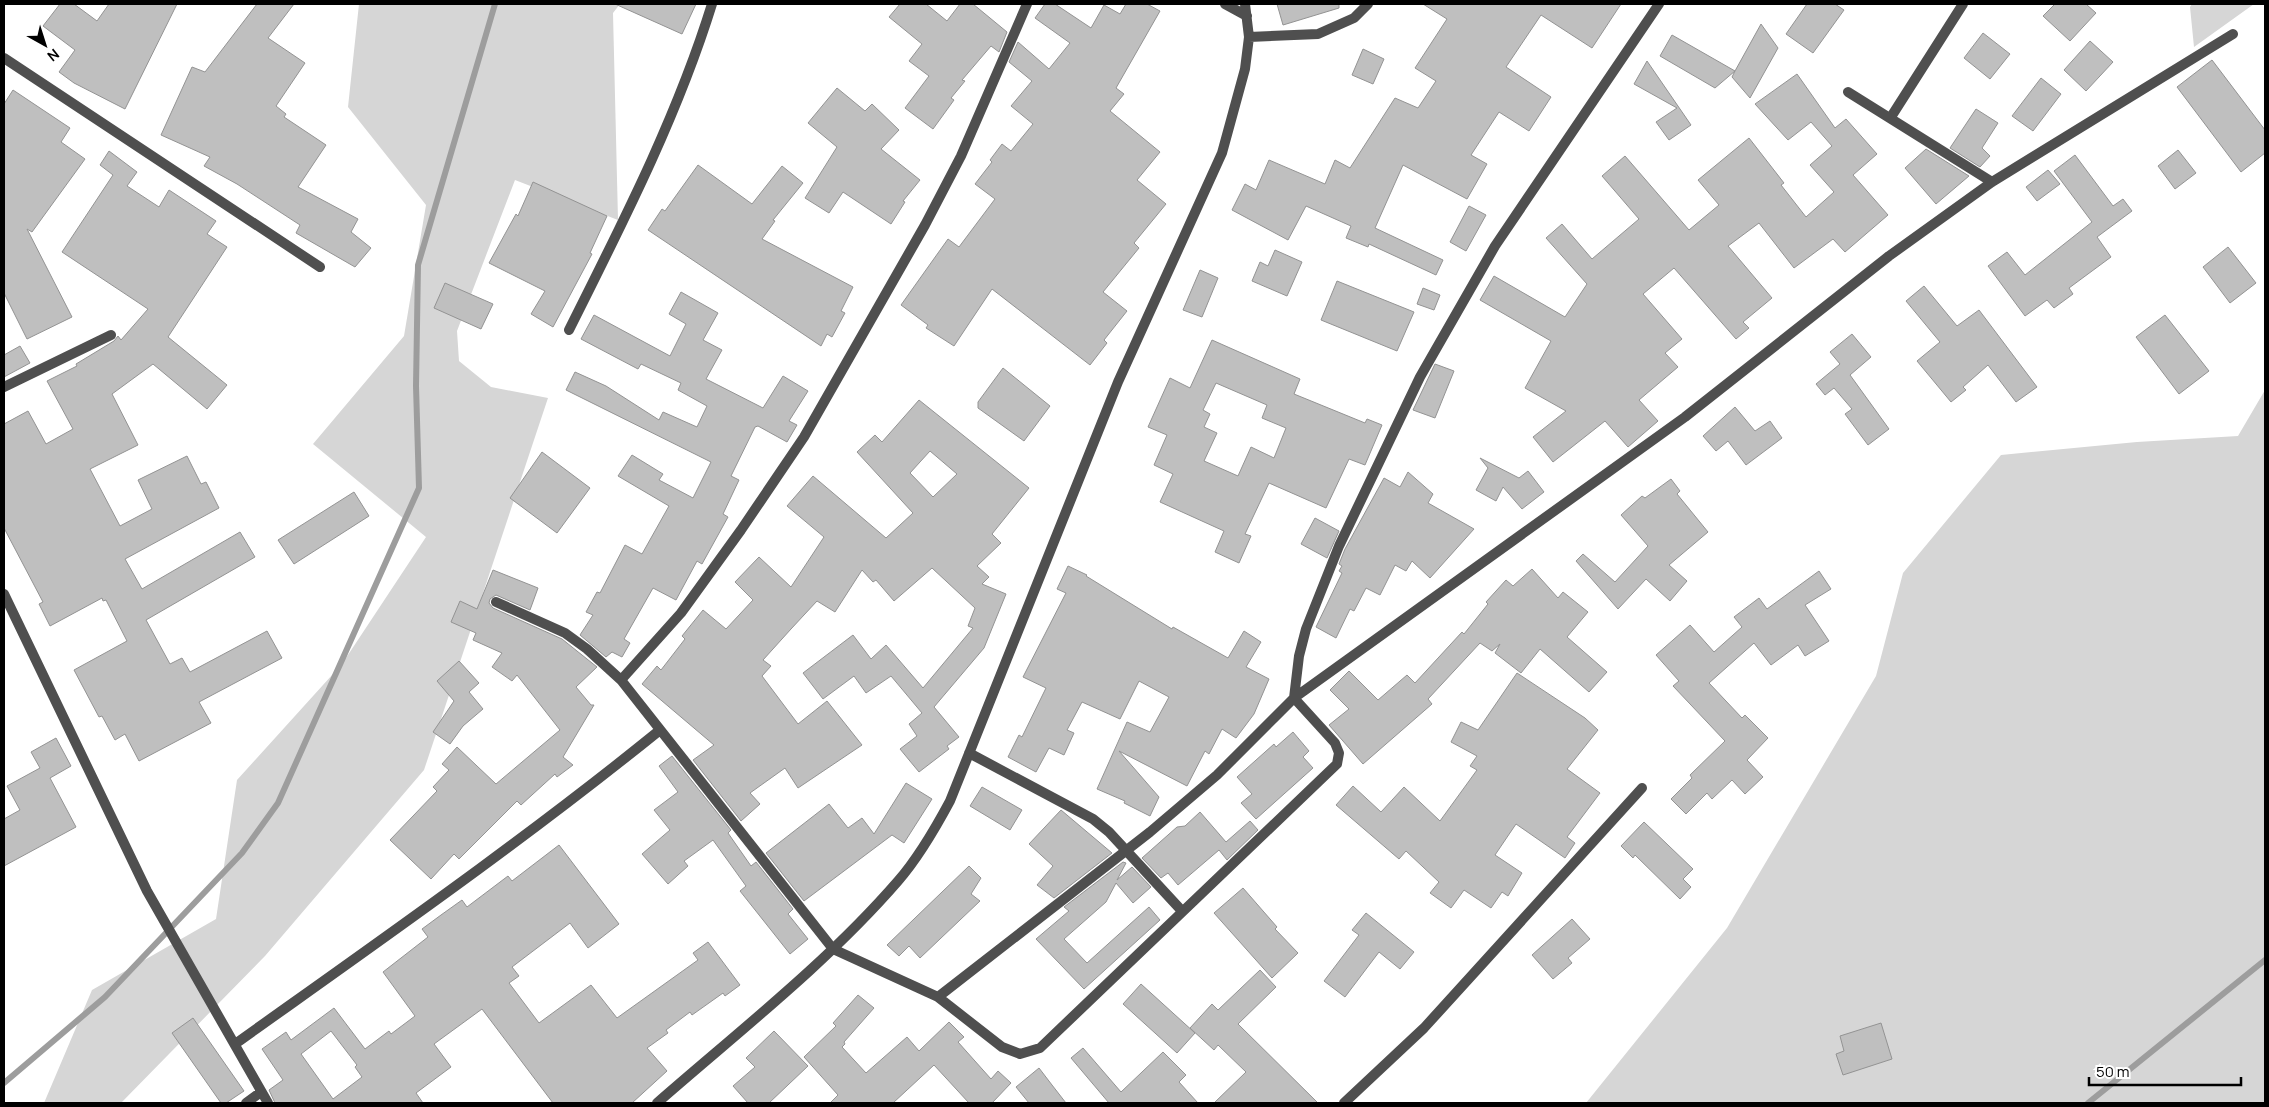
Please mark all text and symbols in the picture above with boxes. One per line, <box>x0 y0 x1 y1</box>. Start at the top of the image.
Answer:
north arrow <box>20 20 70 70</box>
text: N <box>44 45 63 66</box>
scale bar <box>2089 1054 2242 1086</box>
text: 50 m <box>2096 1061 2130 1082</box>

